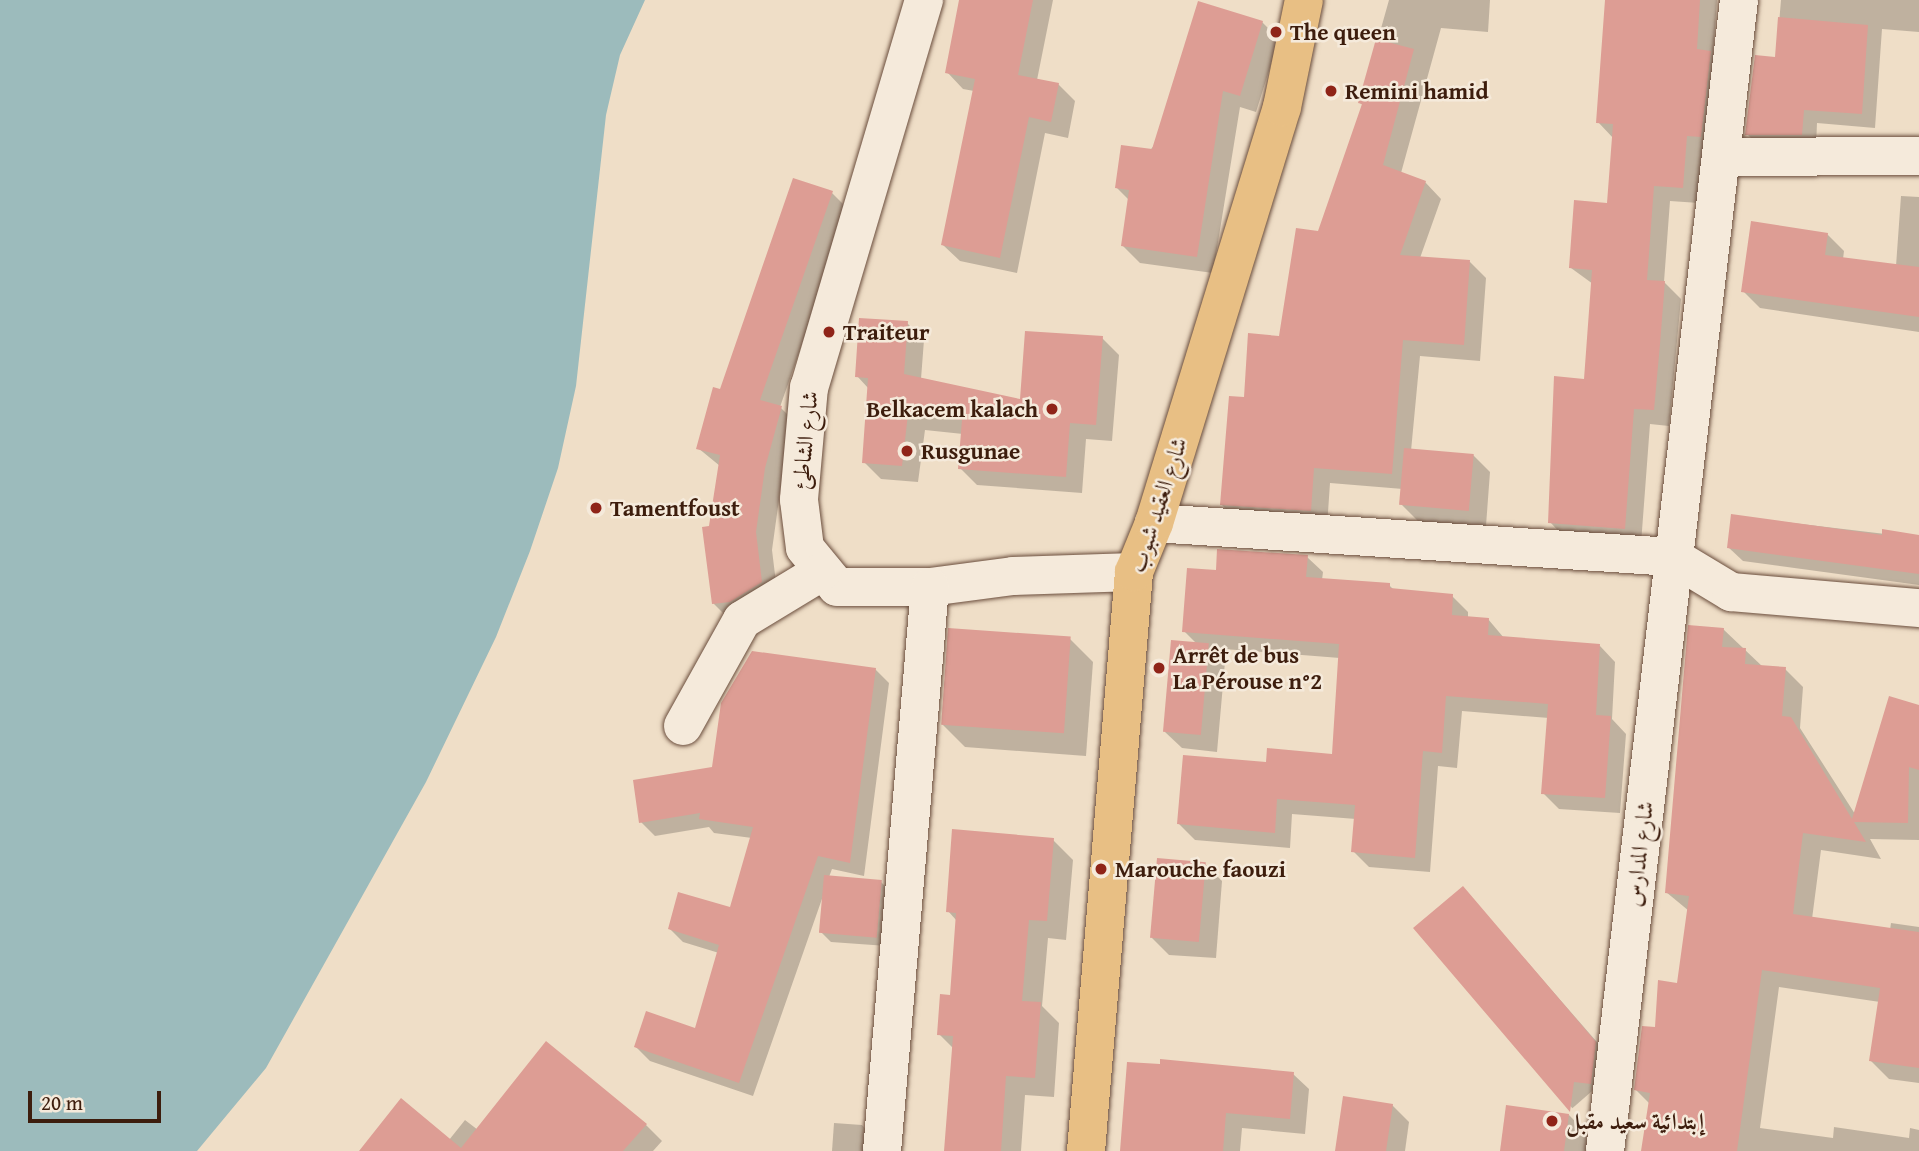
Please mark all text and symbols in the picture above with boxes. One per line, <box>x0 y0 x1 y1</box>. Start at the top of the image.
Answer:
place label: The queen <box>1290 18 1396 46</box>
marker: The queen <box>1268 24 1284 40</box>
place label: Remini hamid <box>1345 77 1489 105</box>
marker: Remini hamid <box>1323 83 1339 99</box>
place label: Traiteur <box>843 318 930 346</box>
marker: Traiteur <box>821 324 837 340</box>
street label: شارع الشاطئ <box>786 389 824 491</box>
place label: Belkacem kalach <box>866 395 1038 423</box>
marker: Belkacem kalach <box>1044 401 1060 417</box>
street label: شارع العقيد شبوب <box>1123 434 1193 576</box>
place label: Rusgunae <box>921 437 1020 465</box>
marker: Rusgunae <box>899 443 915 459</box>
place label: Tamentfoust <box>610 494 740 522</box>
marker: Tamentfoust <box>588 500 604 516</box>
place label: Arrêt de bus La Pérouse n°2 <box>1173 641 1322 695</box>
marker: Arrêt de bus La Pérouse n°2 <box>1151 660 1167 676</box>
street label: شارع المدارس <box>1619 800 1659 908</box>
place label: Marouche faouzi <box>1115 855 1286 883</box>
marker: Marouche faouzi <box>1093 861 1109 877</box>
scale bar <box>32 1078 164 1122</box>
text: 20 m <box>41 1087 83 1118</box>
place label: إبتدائية سعيد مقبل <box>1566 1107 1704 1135</box>
marker: إبتدائية سعيد مقبل <box>1544 1113 1560 1129</box>

